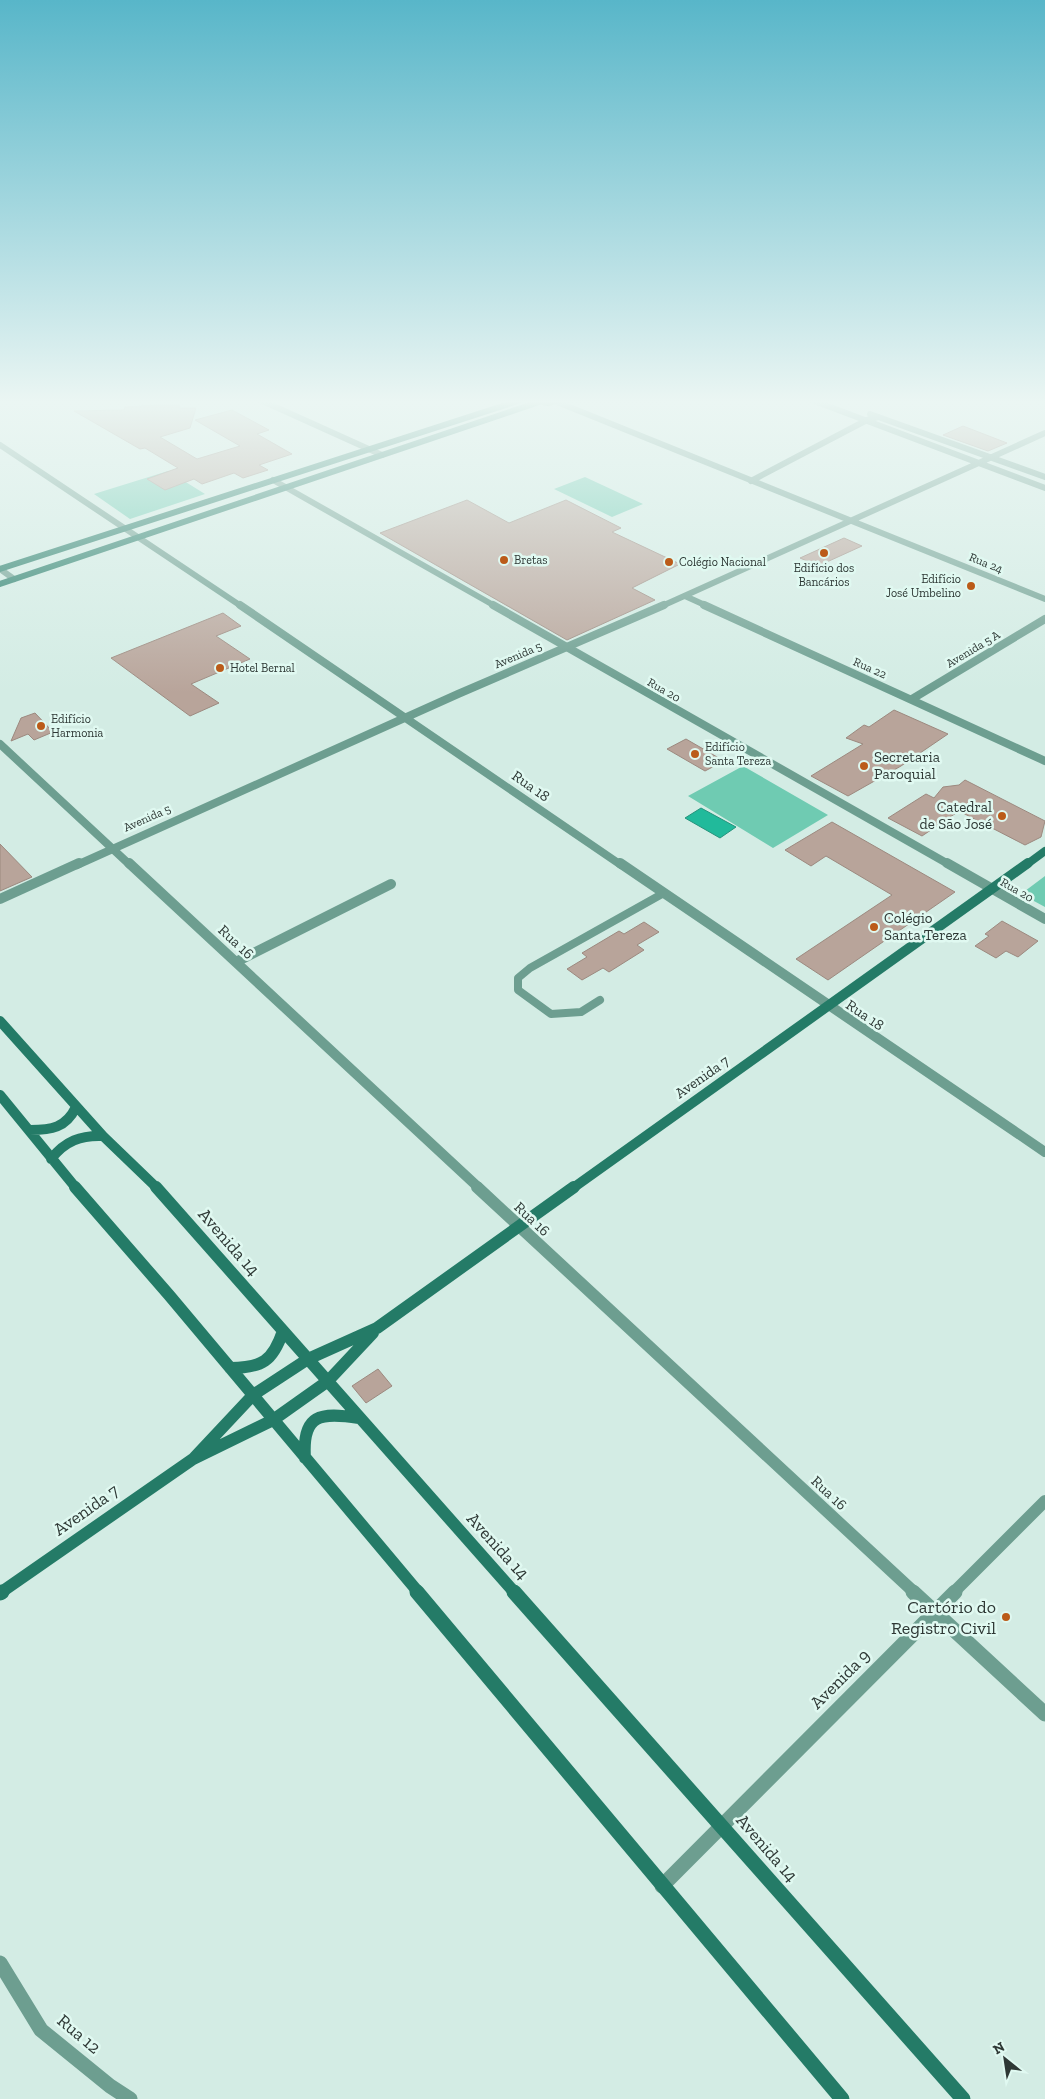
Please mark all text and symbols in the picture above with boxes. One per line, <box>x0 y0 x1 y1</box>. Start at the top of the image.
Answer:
marker: Edifício dos Bancários <box>818 547 830 559</box>
street label: Rua 24 <box>967 550 1005 576</box>
place label: Bretas <box>514 553 547 567</box>
marker: Bretas <box>498 554 510 566</box>
place label: Colégio Nacional <box>679 555 766 569</box>
marker: Colégio Nacional <box>663 556 675 568</box>
place label: Edifício dos Bancários <box>794 561 854 589</box>
place label: Edifício José Umbelino <box>886 572 961 600</box>
marker: Edifício José Umbelino <box>965 580 977 592</box>
street label: Avenida 5 A <box>944 627 1003 671</box>
street label: Avenida 5 <box>492 639 544 671</box>
street label: Rua 22 <box>851 654 889 682</box>
place label: Hotel Bernal <box>230 661 295 675</box>
marker: Hotel Bernal <box>214 662 226 674</box>
street label: Rua 20 <box>645 675 683 705</box>
place label: Edifício Harmonia <box>51 712 104 740</box>
marker: Edifício Harmonia <box>35 720 47 732</box>
place label: Edifício Santa Tereza <box>705 740 771 768</box>
marker: Edifício Santa Tereza <box>689 748 701 760</box>
place label: Secretaria Paroquial <box>874 748 940 783</box>
marker: Secretaria Paroquial <box>858 760 870 772</box>
street label: Rua 18 <box>509 767 553 805</box>
place label: Catedral de São José <box>919 798 992 833</box>
street label: Avenida 5 <box>121 801 173 835</box>
marker: Catedral de São José <box>996 810 1008 822</box>
street label: Rua 20 <box>998 875 1036 905</box>
place label: Colégio Santa Tereza <box>884 909 967 944</box>
street label: Rua 16 <box>214 921 258 963</box>
marker: Colégio Santa Tereza <box>868 921 880 933</box>
street label: Rua 18 <box>842 996 888 1034</box>
street label: Avenida 7 <box>671 1052 733 1102</box>
street label: Rua 16 <box>510 1198 554 1240</box>
street label: Avenida 14 <box>194 1204 265 1281</box>
street label: Rua 16 <box>807 1472 851 1514</box>
street label: Avenida 7 <box>49 1479 123 1540</box>
street label: Avenida 14 <box>462 1508 534 1584</box>
place label: Cartório do Registro Civil <box>891 1596 996 1639</box>
marker: Cartório do Registro Civil <box>1000 1611 1012 1623</box>
street label: Avenida 9 <box>805 1644 875 1714</box>
street label: Avenida 14 <box>732 1810 803 1887</box>
street label: Rua 12 <box>53 2009 105 2059</box>
north arrow <box>980 2034 1030 2084</box>
text: N <box>990 2038 1008 2058</box>

